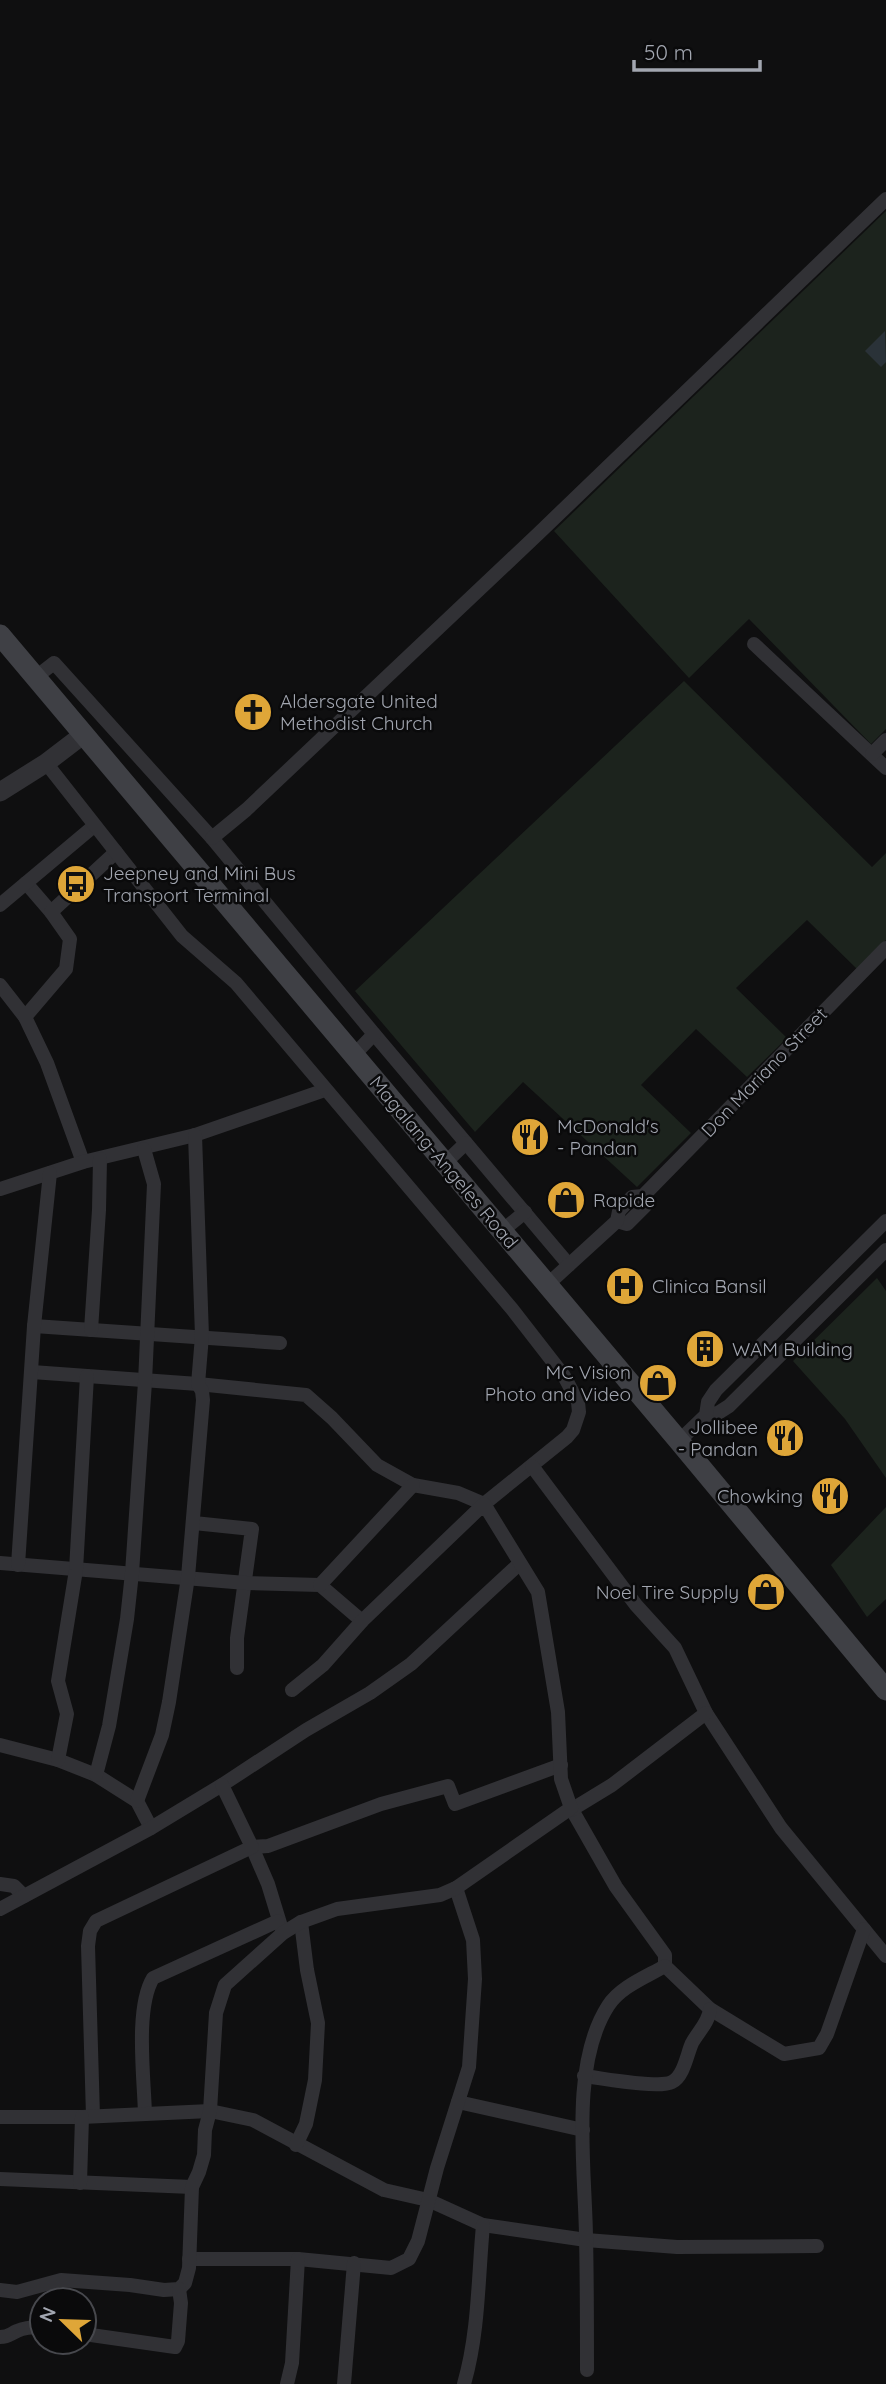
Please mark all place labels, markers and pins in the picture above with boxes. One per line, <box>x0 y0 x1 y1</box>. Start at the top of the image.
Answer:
place label: Aldersgate United Methodist Church <box>280 689 438 735</box>
church icon: Aldersgate United Methodist Church <box>232 691 274 733</box>
place label: Jeepney and Mini Bus Transport Terminal <box>103 861 296 907</box>
bus stop icon: Jeepney and Mini Bus Transport Terminal <box>55 863 97 905</box>
place label: McDonald's - Pandan <box>557 1114 659 1160</box>
restaurant icon: McDonald's - Pandan <box>509 1116 551 1158</box>
shop icon: Rapide <box>545 1179 587 1221</box>
place label: Rapide <box>593 1188 655 1212</box>
hospital icon: Clinica Bansil <box>604 1265 646 1307</box>
place label: Clinica Bansil <box>652 1274 767 1298</box>
building icon: WAM Building <box>684 1328 726 1370</box>
place label: WAM Building <box>732 1337 853 1361</box>
place label: MC Vision Photo and Video <box>485 1360 631 1406</box>
shop icon: MC Vision Photo and Video <box>637 1362 679 1404</box>
place label: Jollibee - Pandan <box>678 1415 758 1461</box>
restaurant icon: Jollibee - Pandan <box>764 1417 806 1459</box>
restaurant icon: Chowking <box>809 1475 851 1517</box>
place label: Chowking <box>717 1484 803 1508</box>
shop icon: Noel Tire Supply <box>745 1571 787 1613</box>
place label: Noel Tire Supply <box>596 1580 739 1604</box>

